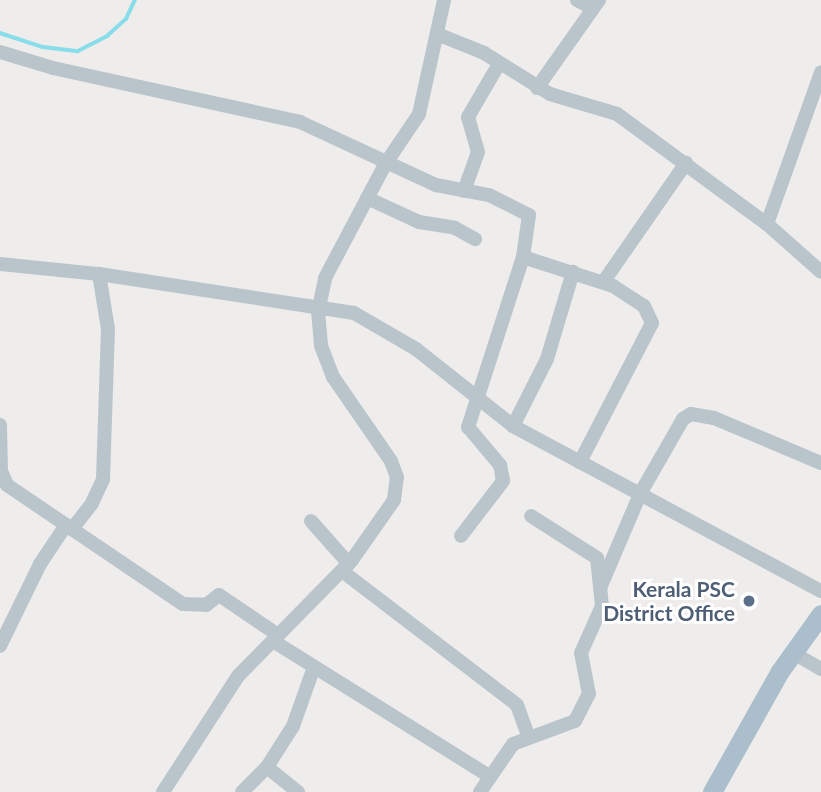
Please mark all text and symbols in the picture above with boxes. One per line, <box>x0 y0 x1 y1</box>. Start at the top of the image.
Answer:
place label: Kerala PSC District Office <box>603 576 735 626</box>
marker: Kerala PSC District Office <box>741 593 757 609</box>

